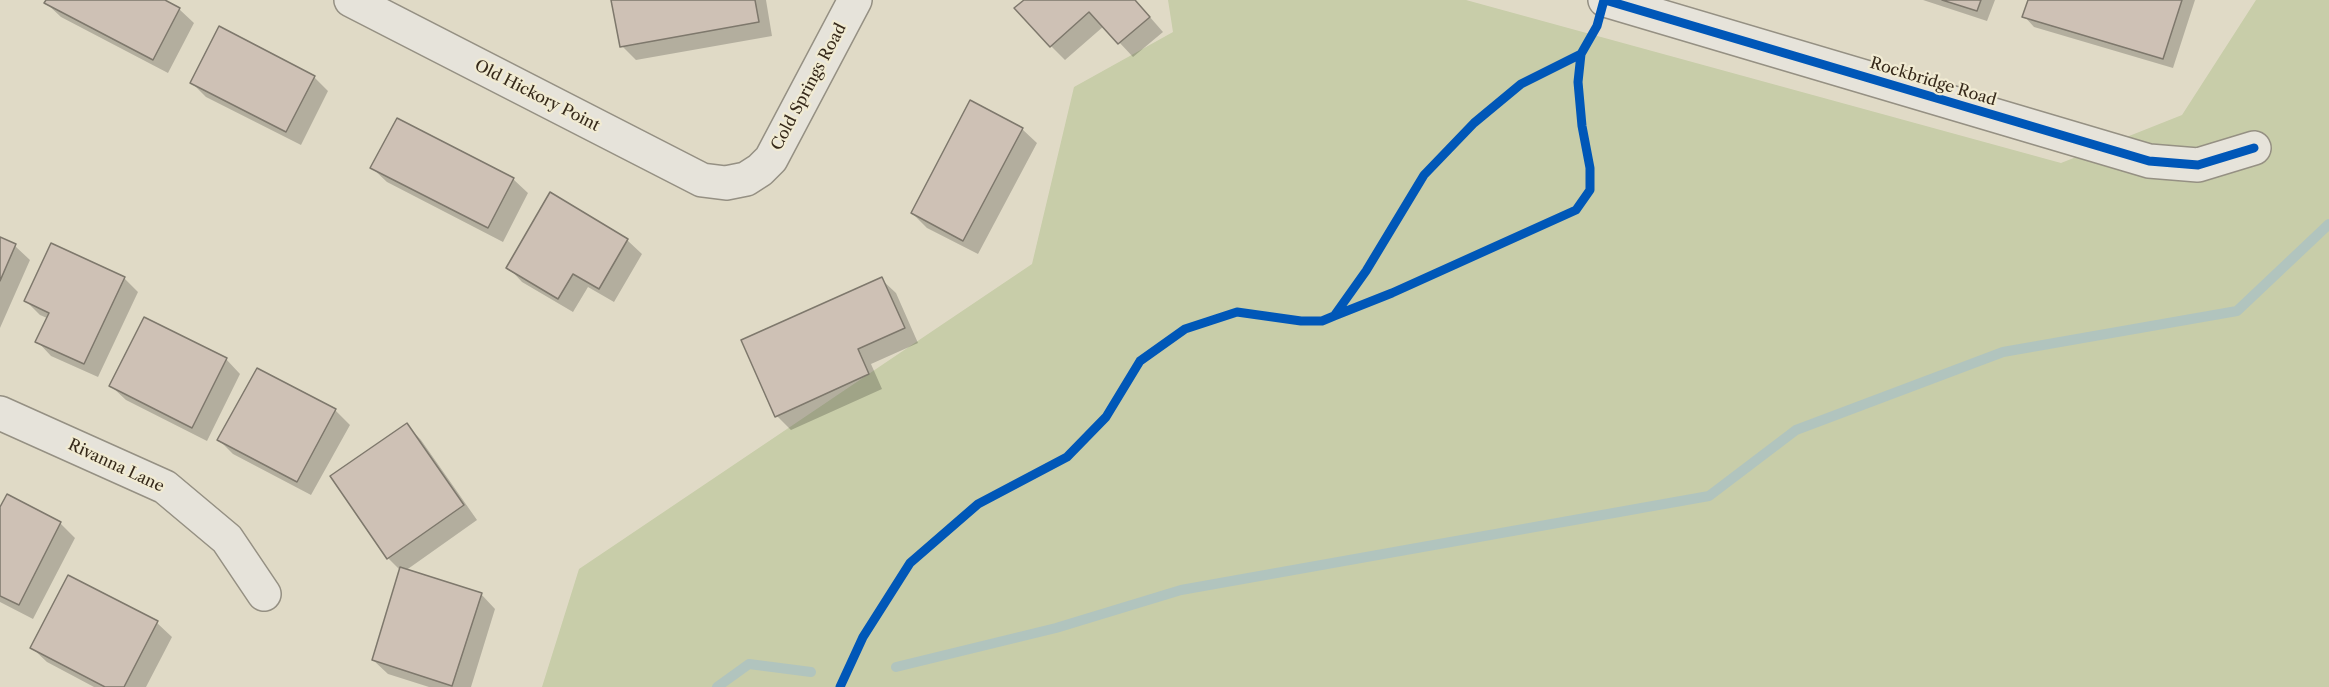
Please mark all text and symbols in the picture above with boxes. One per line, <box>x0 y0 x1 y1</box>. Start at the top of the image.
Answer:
street label: Cold Springs Road <box>767 20 851 154</box>
street label: Rockbridge Road <box>1867 54 1999 110</box>
street label: Old Hickory Point <box>471 56 603 136</box>
street label: Rivanna Lane <box>65 435 167 497</box>

